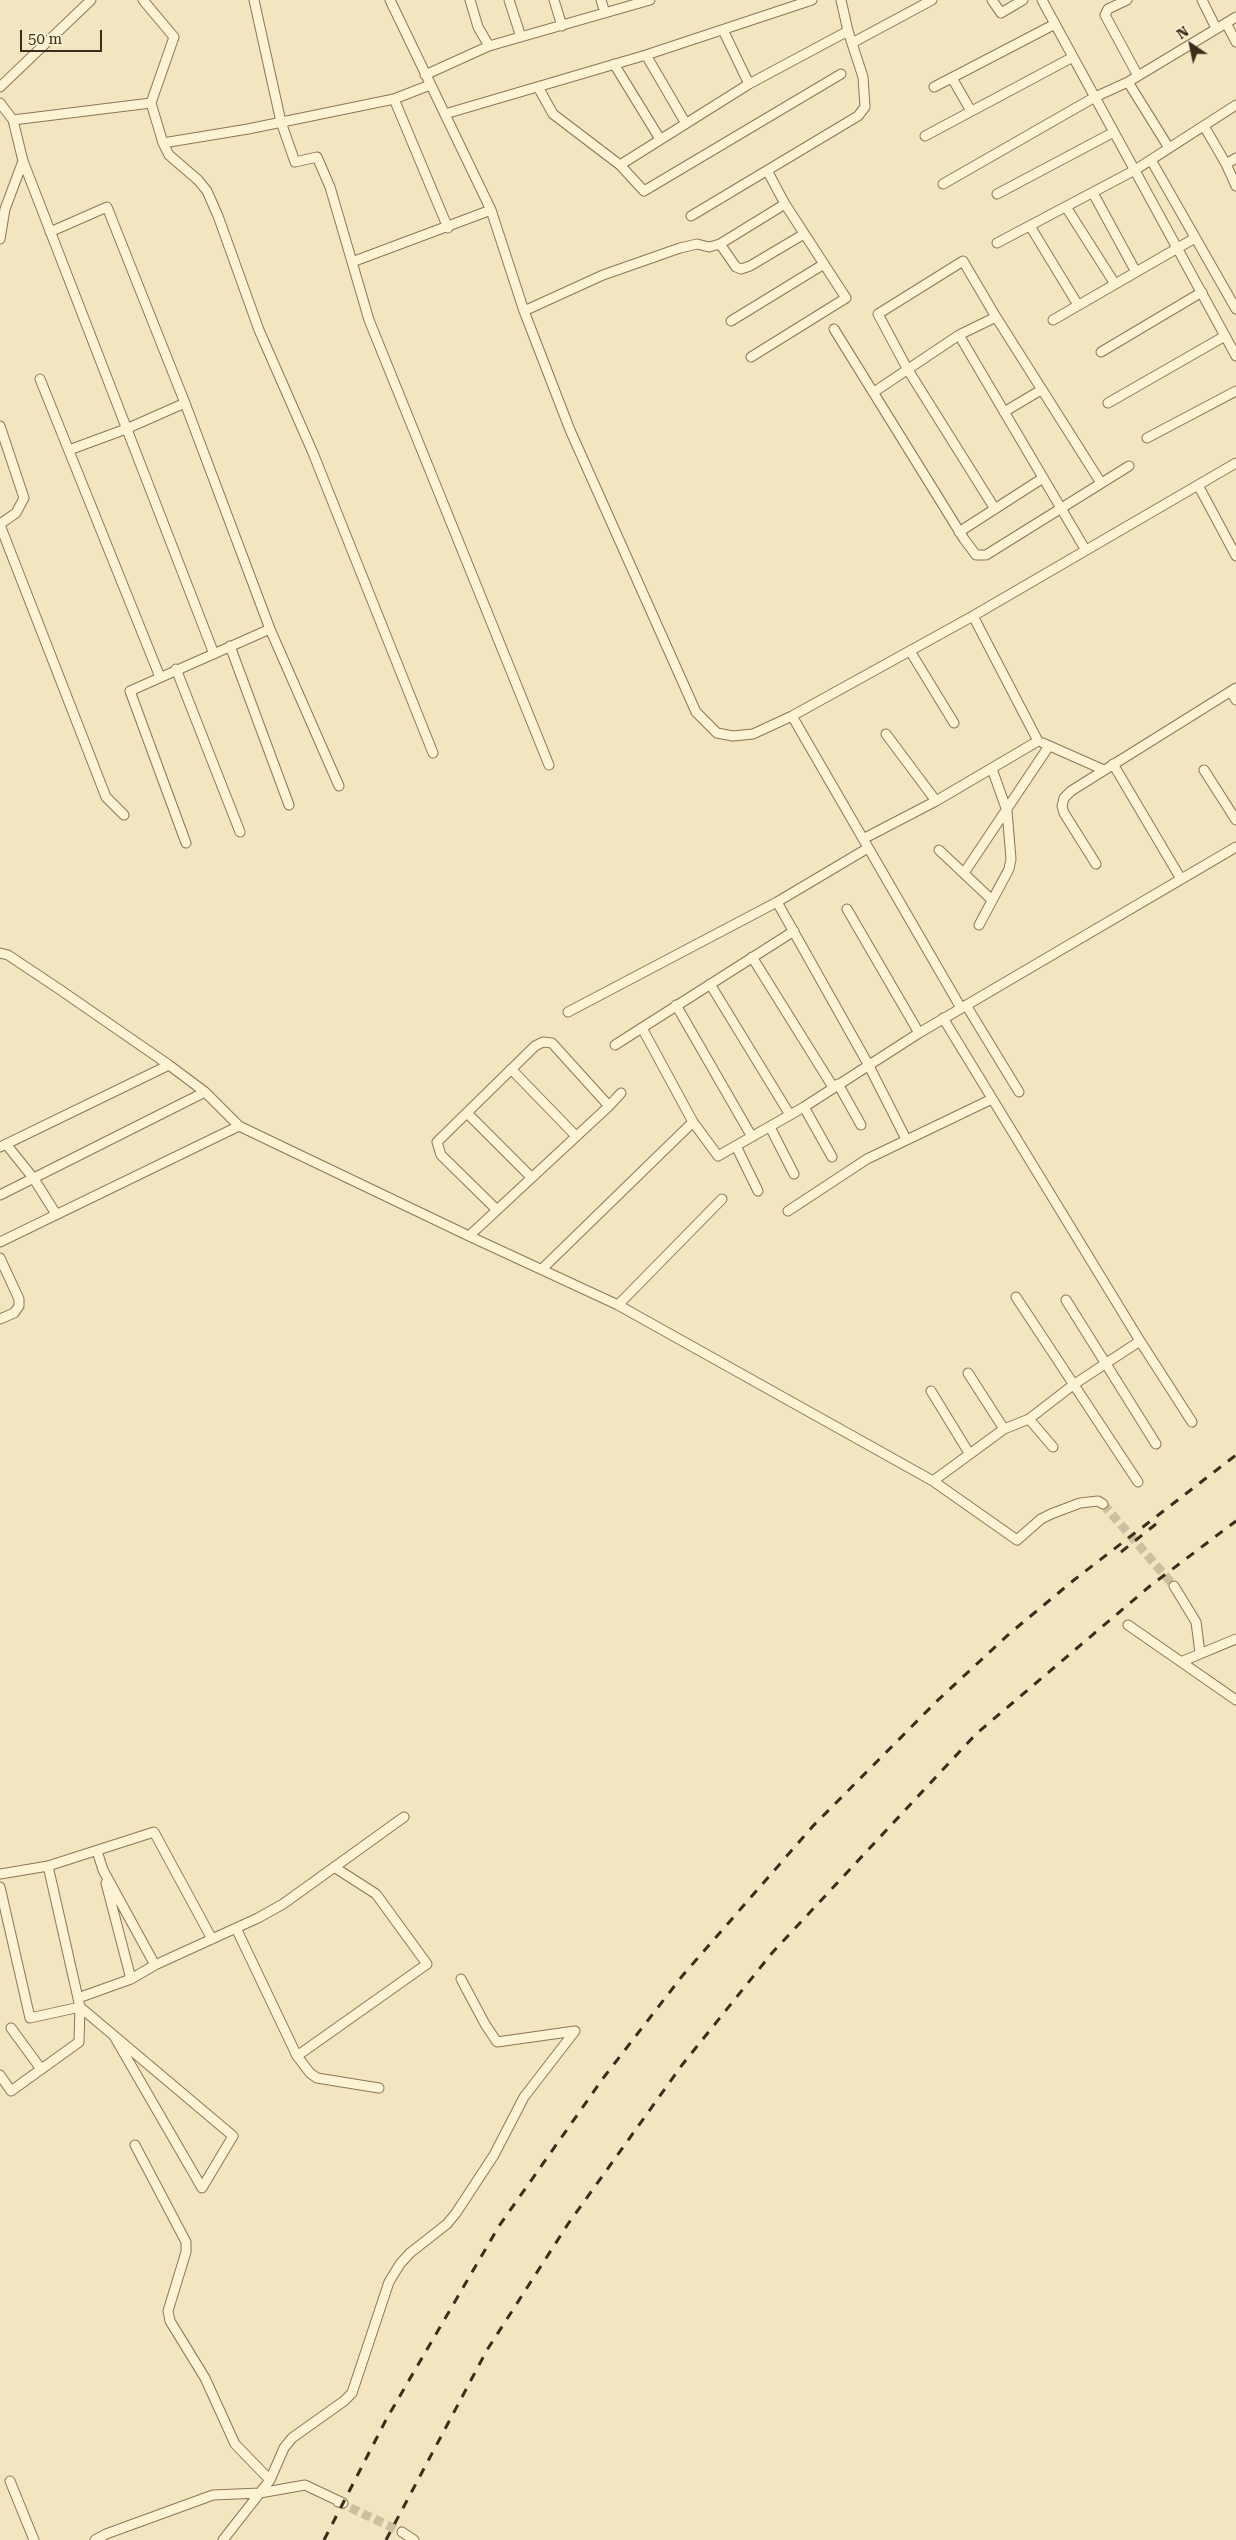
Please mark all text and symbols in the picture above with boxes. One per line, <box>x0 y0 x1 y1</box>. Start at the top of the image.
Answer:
scale bar <box>22 20 105 52</box>
north arrow <box>1166 20 1216 70</box>
text: N <box>1174 23 1192 42</box>
text: 50 m <box>28 30 62 48</box>

